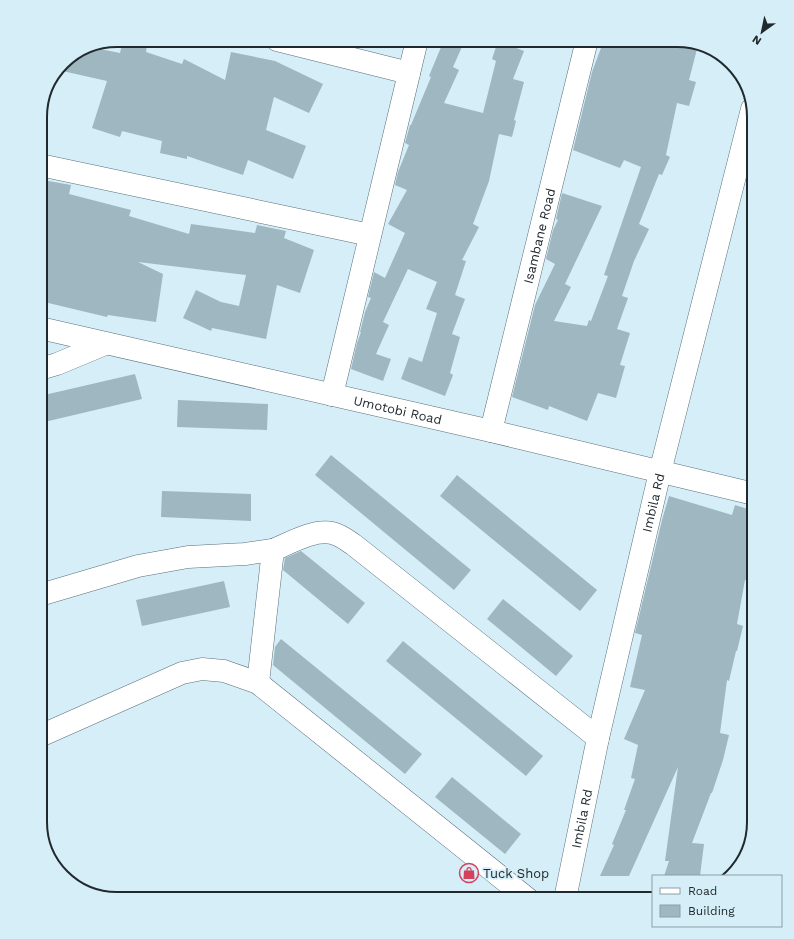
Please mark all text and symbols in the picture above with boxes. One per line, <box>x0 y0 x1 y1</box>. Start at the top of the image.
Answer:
north arrow <box>742 12 782 52</box>
text: N <box>750 32 764 48</box>
street label: Isambane Road <box>520 187 558 285</box>
street label: Umotobi Road <box>352 392 443 427</box>
street label: Imbila Rd <box>639 472 667 534</box>
street label: Imbila Rd <box>568 788 595 850</box>
shop icon: Tuck Shop <box>458 862 480 884</box>
place label: Tuck Shop <box>483 866 549 881</box>
legend <box>652 875 782 927</box>
text: Road <box>688 884 717 898</box>
text: Building <box>688 904 735 918</box>

